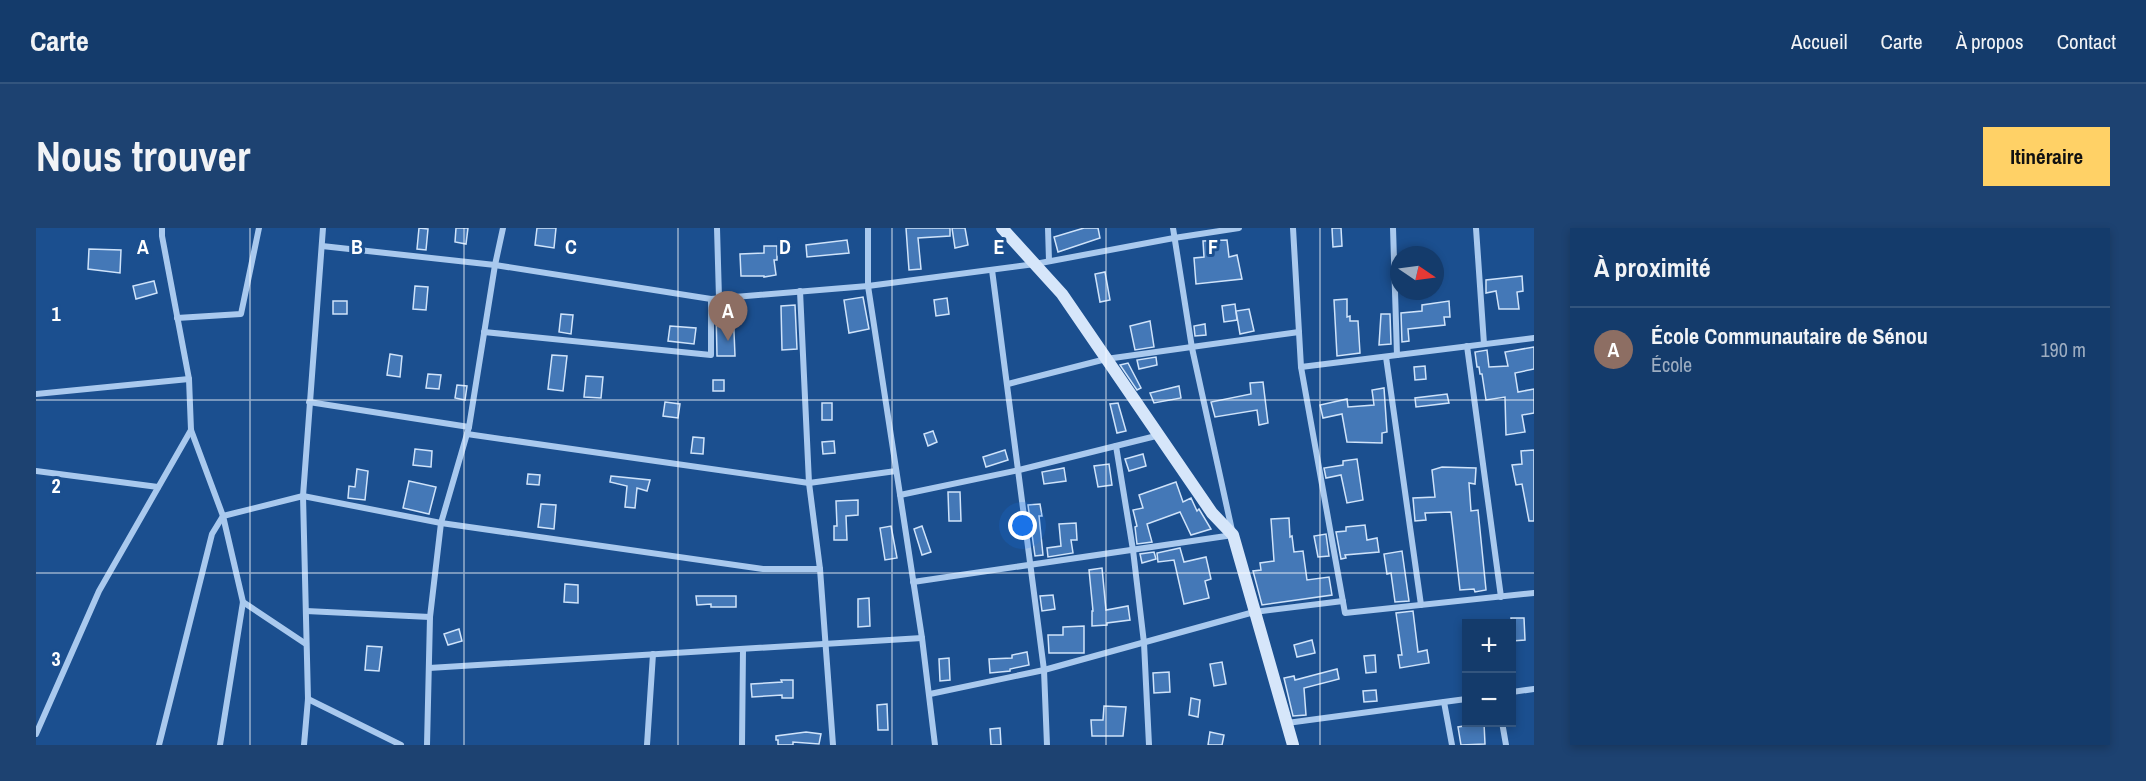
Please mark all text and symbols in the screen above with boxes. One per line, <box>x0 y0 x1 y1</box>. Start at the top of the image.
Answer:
text: Carte <box>30 22 89 60</box>
text: Accueil <box>1791 27 1848 56</box>
text: Carte <box>1881 27 1923 56</box>
text: À propos <box>1956 27 2024 56</box>
text: Contact <box>2057 27 2116 56</box>
button: Itinéraire <box>1983 127 2110 186</box>
text: Nous trouver <box>36 128 250 184</box>
text: A <box>137 233 149 260</box>
text: B <box>351 233 363 260</box>
text: C <box>565 233 577 260</box>
text: D <box>779 233 791 260</box>
text: E <box>994 233 1005 260</box>
text: F <box>1208 233 1218 260</box>
north arrow <box>1390 246 1444 300</box>
text: À proximité <box>1594 250 1711 285</box>
pin: A <box>708 291 748 341</box>
text: 1 <box>51 300 61 327</box>
text: École Communautaire de Sénou <box>1651 321 1928 351</box>
text: A <box>1608 336 1619 363</box>
text: 190 m <box>2040 336 2086 363</box>
text: École <box>1651 351 1692 378</box>
text: 2 <box>51 472 61 499</box>
your location <box>1008 511 1037 540</box>
map controls <box>1462 619 1516 727</box>
button: + <box>1462 619 1516 673</box>
text: 3 <box>51 645 61 672</box>
button: − <box>1462 673 1516 727</box>

